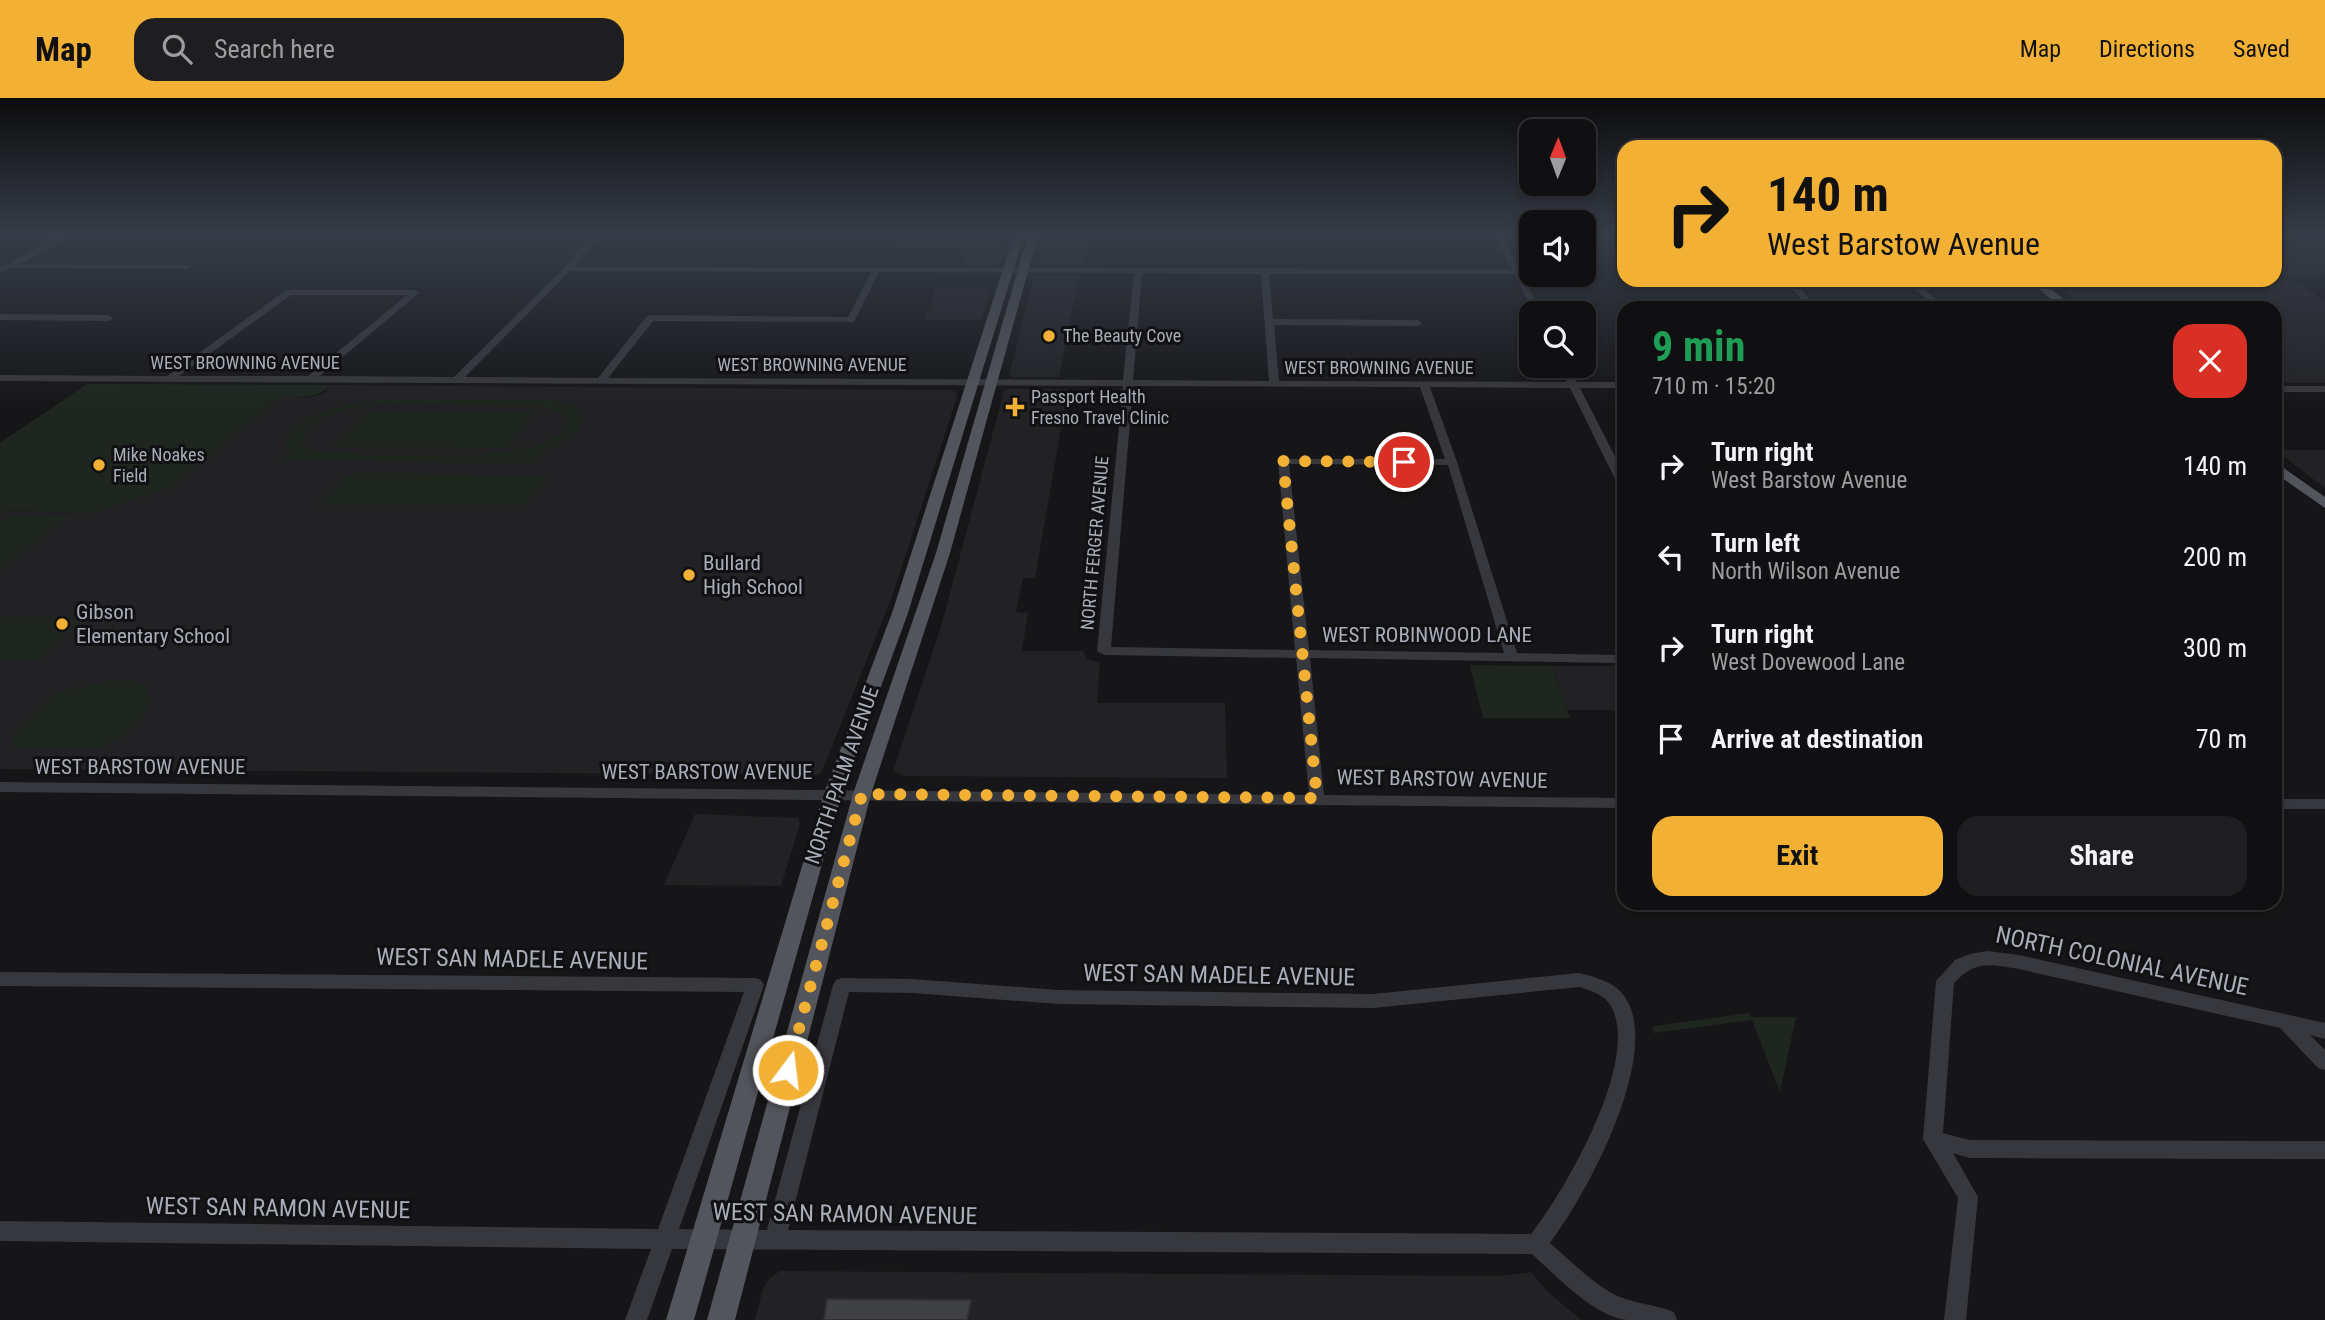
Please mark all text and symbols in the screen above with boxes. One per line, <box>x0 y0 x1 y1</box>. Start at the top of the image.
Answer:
search box <box>134 18 624 81</box>
text: Map <box>35 30 92 69</box>
icon: search <box>158 30 196 68</box>
text: Search here <box>214 34 335 64</box>
text: Map <box>2020 35 2061 63</box>
text: Directions <box>2099 35 2195 63</box>
text: Saved <box>2233 35 2290 63</box>
north arrow <box>1519 119 1596 196</box>
map controls <box>1519 119 1596 378</box>
text: 140 m <box>1767 166 1889 223</box>
icon: right <box>1652 168 1743 259</box>
button: sound <box>1519 210 1596 287</box>
text: West Barstow Avenue <box>1767 225 2040 263</box>
button: search <box>1519 301 1596 378</box>
text: 9 min <box>1652 322 1745 371</box>
button: close <box>2173 324 2247 398</box>
place label: The Beauty Cove <box>1063 325 1181 346</box>
marker: The Beauty Cove <box>1041 328 1057 344</box>
street label: WEST BROWNING AVENUE <box>150 352 340 373</box>
street label: WEST BROWNING AVENUE <box>717 354 907 375</box>
street label: WEST BROWNING AVENUE <box>1284 357 1474 378</box>
text: 710 m · 15:20 <box>1652 373 1776 400</box>
place label: Passport Health Fresno Travel Clinic <box>1031 386 1169 428</box>
marker: Passport Health Fresno Travel Clinic <box>1005 397 1025 417</box>
pin <box>1374 432 1434 492</box>
text: Turn right <box>1711 437 1813 467</box>
icon: arrive <box>1385 443 1423 481</box>
place label: Mike Noakes Field <box>113 444 205 486</box>
icon: right <box>1652 447 1690 485</box>
text: 140 m <box>2183 451 2247 481</box>
street label: NORTH FERGER AVENUE <box>1076 455 1113 631</box>
marker: Mike Noakes Field <box>91 457 107 473</box>
text: West Barstow Avenue <box>1711 467 1907 494</box>
text: Turn left <box>1711 528 1800 558</box>
icon: left <box>1652 538 1690 576</box>
text: 200 m <box>2183 542 2247 572</box>
place label: Bullard High School <box>703 551 803 599</box>
text: North Wilson Avenue <box>1711 558 1900 585</box>
marker: Bullard High School <box>681 567 697 583</box>
place label: Gibson Elementary School <box>76 600 230 648</box>
marker: Gibson Elementary School <box>54 616 70 632</box>
text: Turn right <box>1711 619 1813 649</box>
street label: WEST ROBINWOOD LANE <box>1322 623 1532 647</box>
icon: right <box>1652 629 1690 667</box>
text: 300 m <box>2183 633 2247 663</box>
text: West Dovewood Lane <box>1711 649 1905 676</box>
street label: NORTH PALM AVENUE <box>800 683 884 867</box>
icon: arrive <box>1652 720 1690 758</box>
text: Arrive at destination <box>1711 724 1923 754</box>
text: 70 m <box>2196 724 2247 754</box>
street label: WEST BARSTOW AVENUE <box>34 755 246 779</box>
street label: WEST BARSTOW AVENUE <box>601 760 813 784</box>
street label: WEST BARSTOW AVENUE <box>1336 765 1548 793</box>
button: Exit <box>1652 816 1943 896</box>
button: Share <box>1957 816 2247 896</box>
street label: NORTH COLONIAL AVENUE <box>1993 921 2251 1001</box>
street label: WEST SAN MADELE AVENUE <box>376 943 648 975</box>
street label: WEST SAN MADELE AVENUE <box>1083 959 1355 991</box>
position arrow <box>751 1033 825 1107</box>
street label: WEST SAN RAMON AVENUE <box>145 1192 411 1224</box>
street label: WEST SAN RAMON AVENUE <box>712 1198 978 1230</box>

